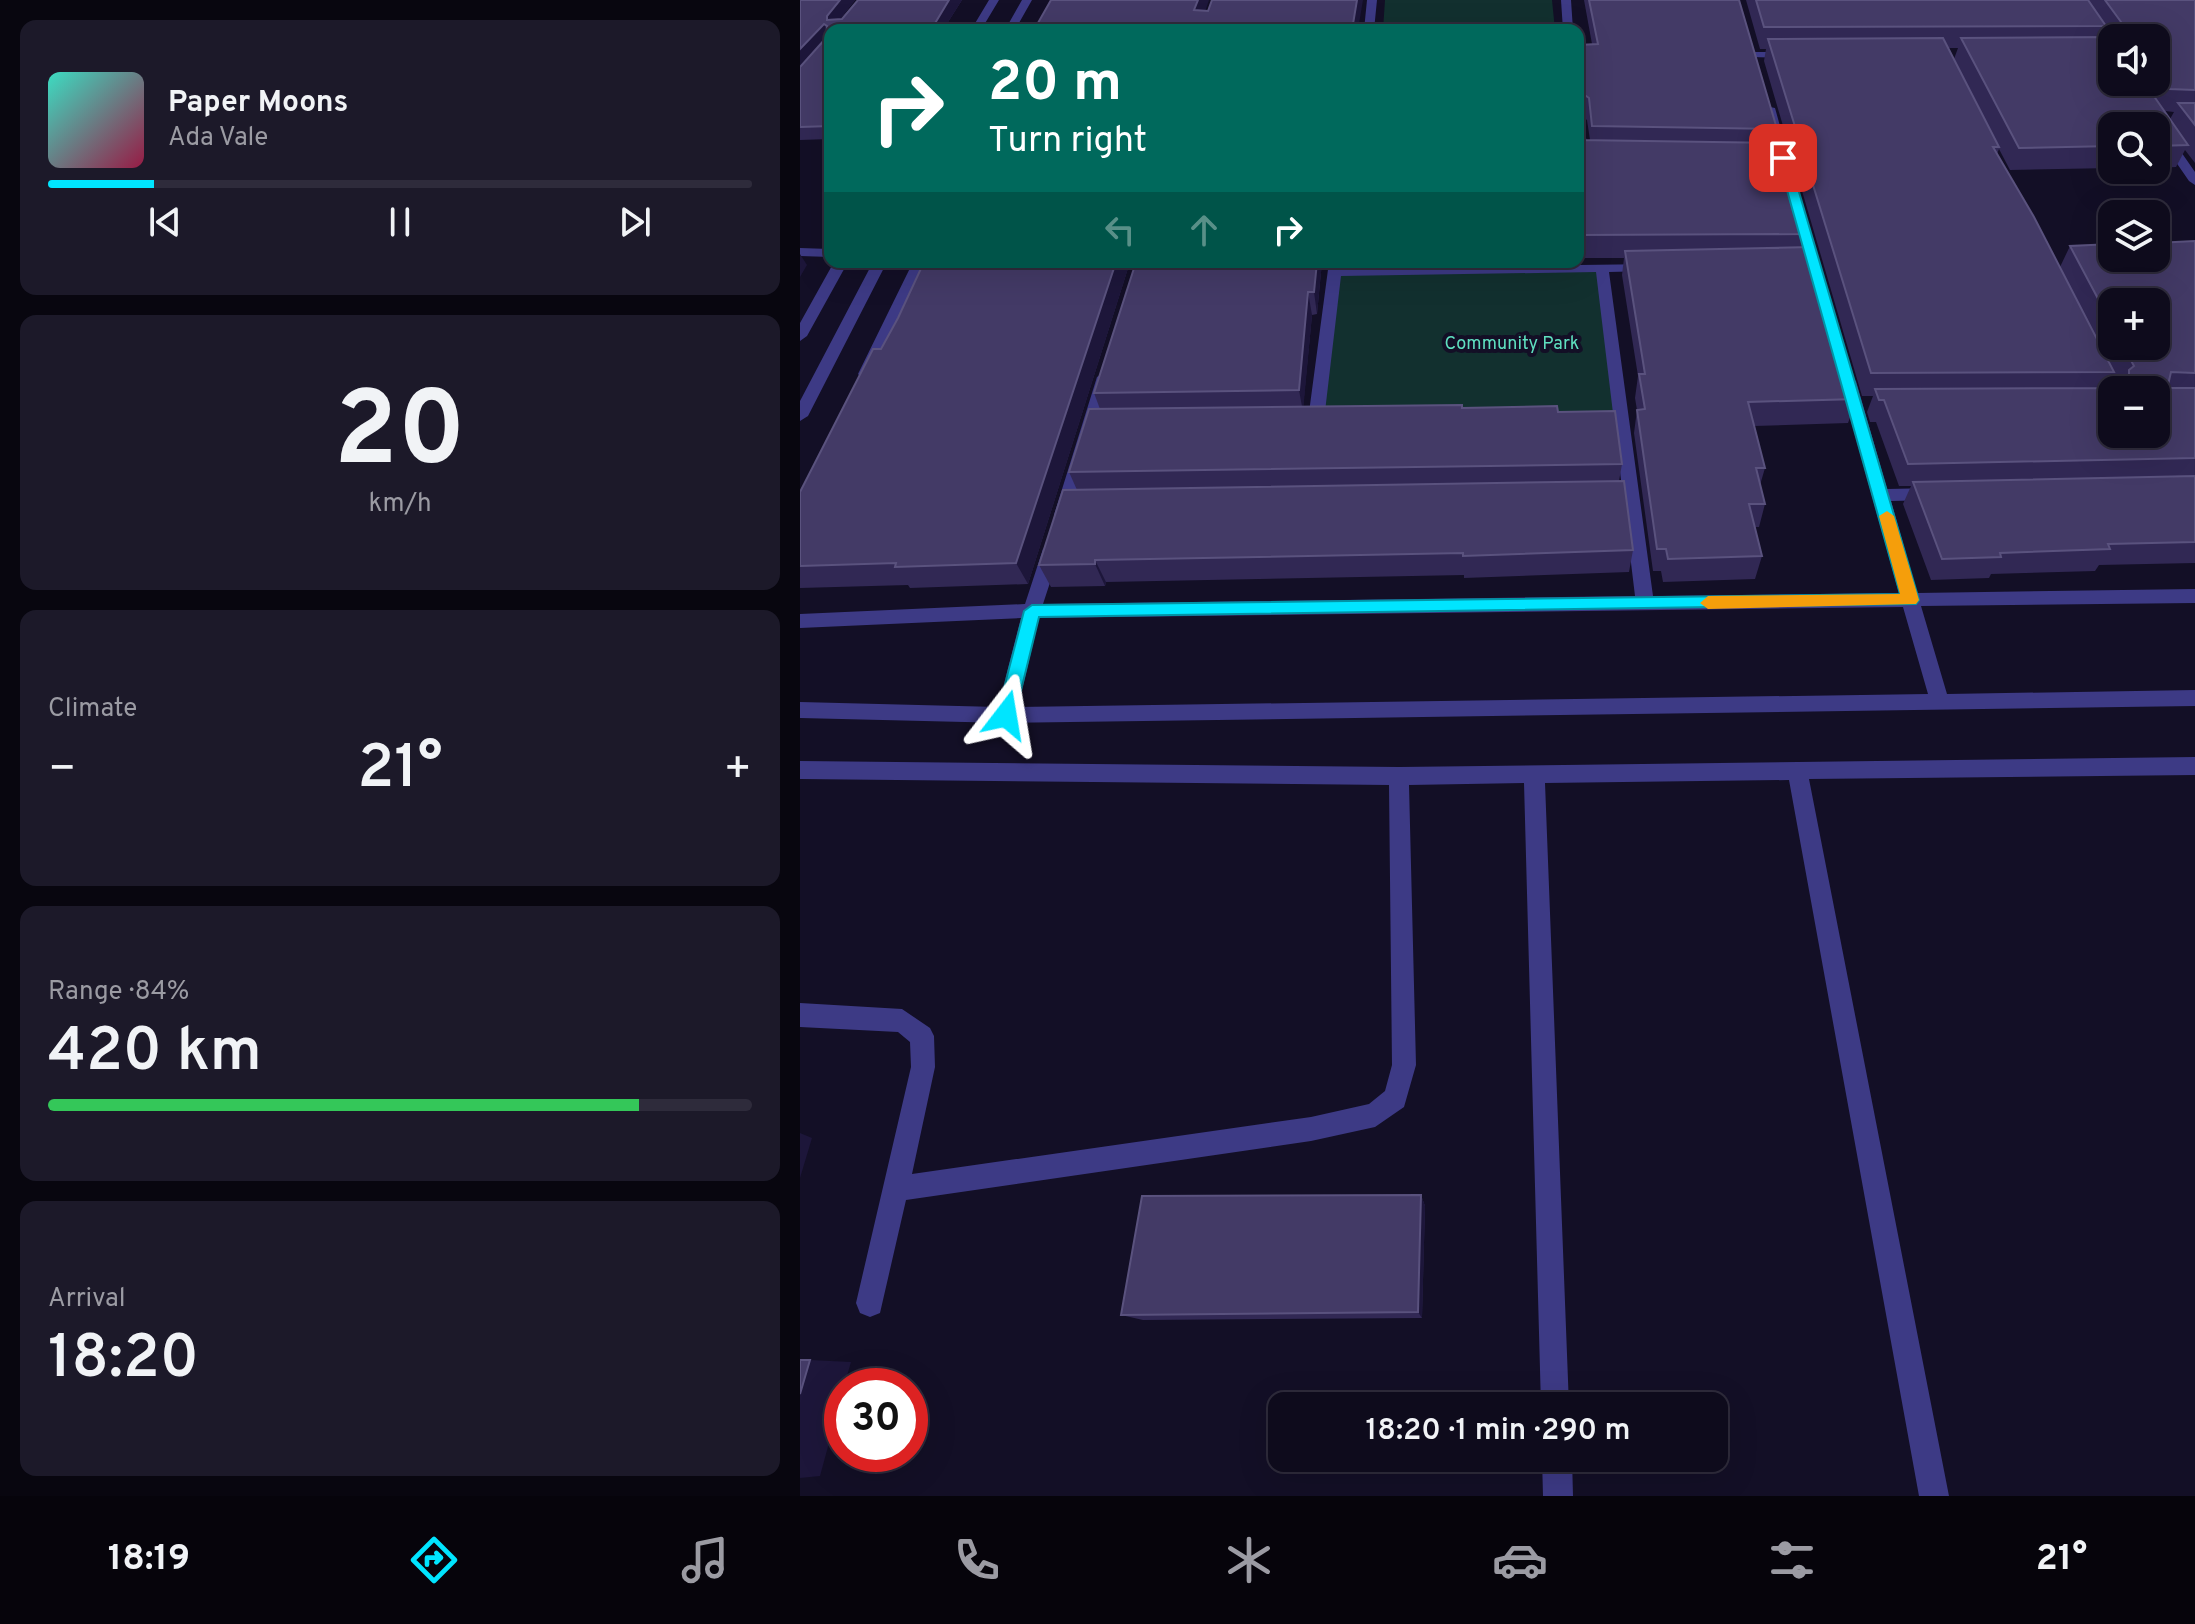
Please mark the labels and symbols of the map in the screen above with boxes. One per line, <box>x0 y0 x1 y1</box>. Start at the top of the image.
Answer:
pin <box>1749 124 1817 192</box>
park label: Community Park <box>1445 333 1579 356</box>
position arrow <box>964 673 1048 757</box>
speed limit sign: 30 <box>824 1368 928 1472</box>

